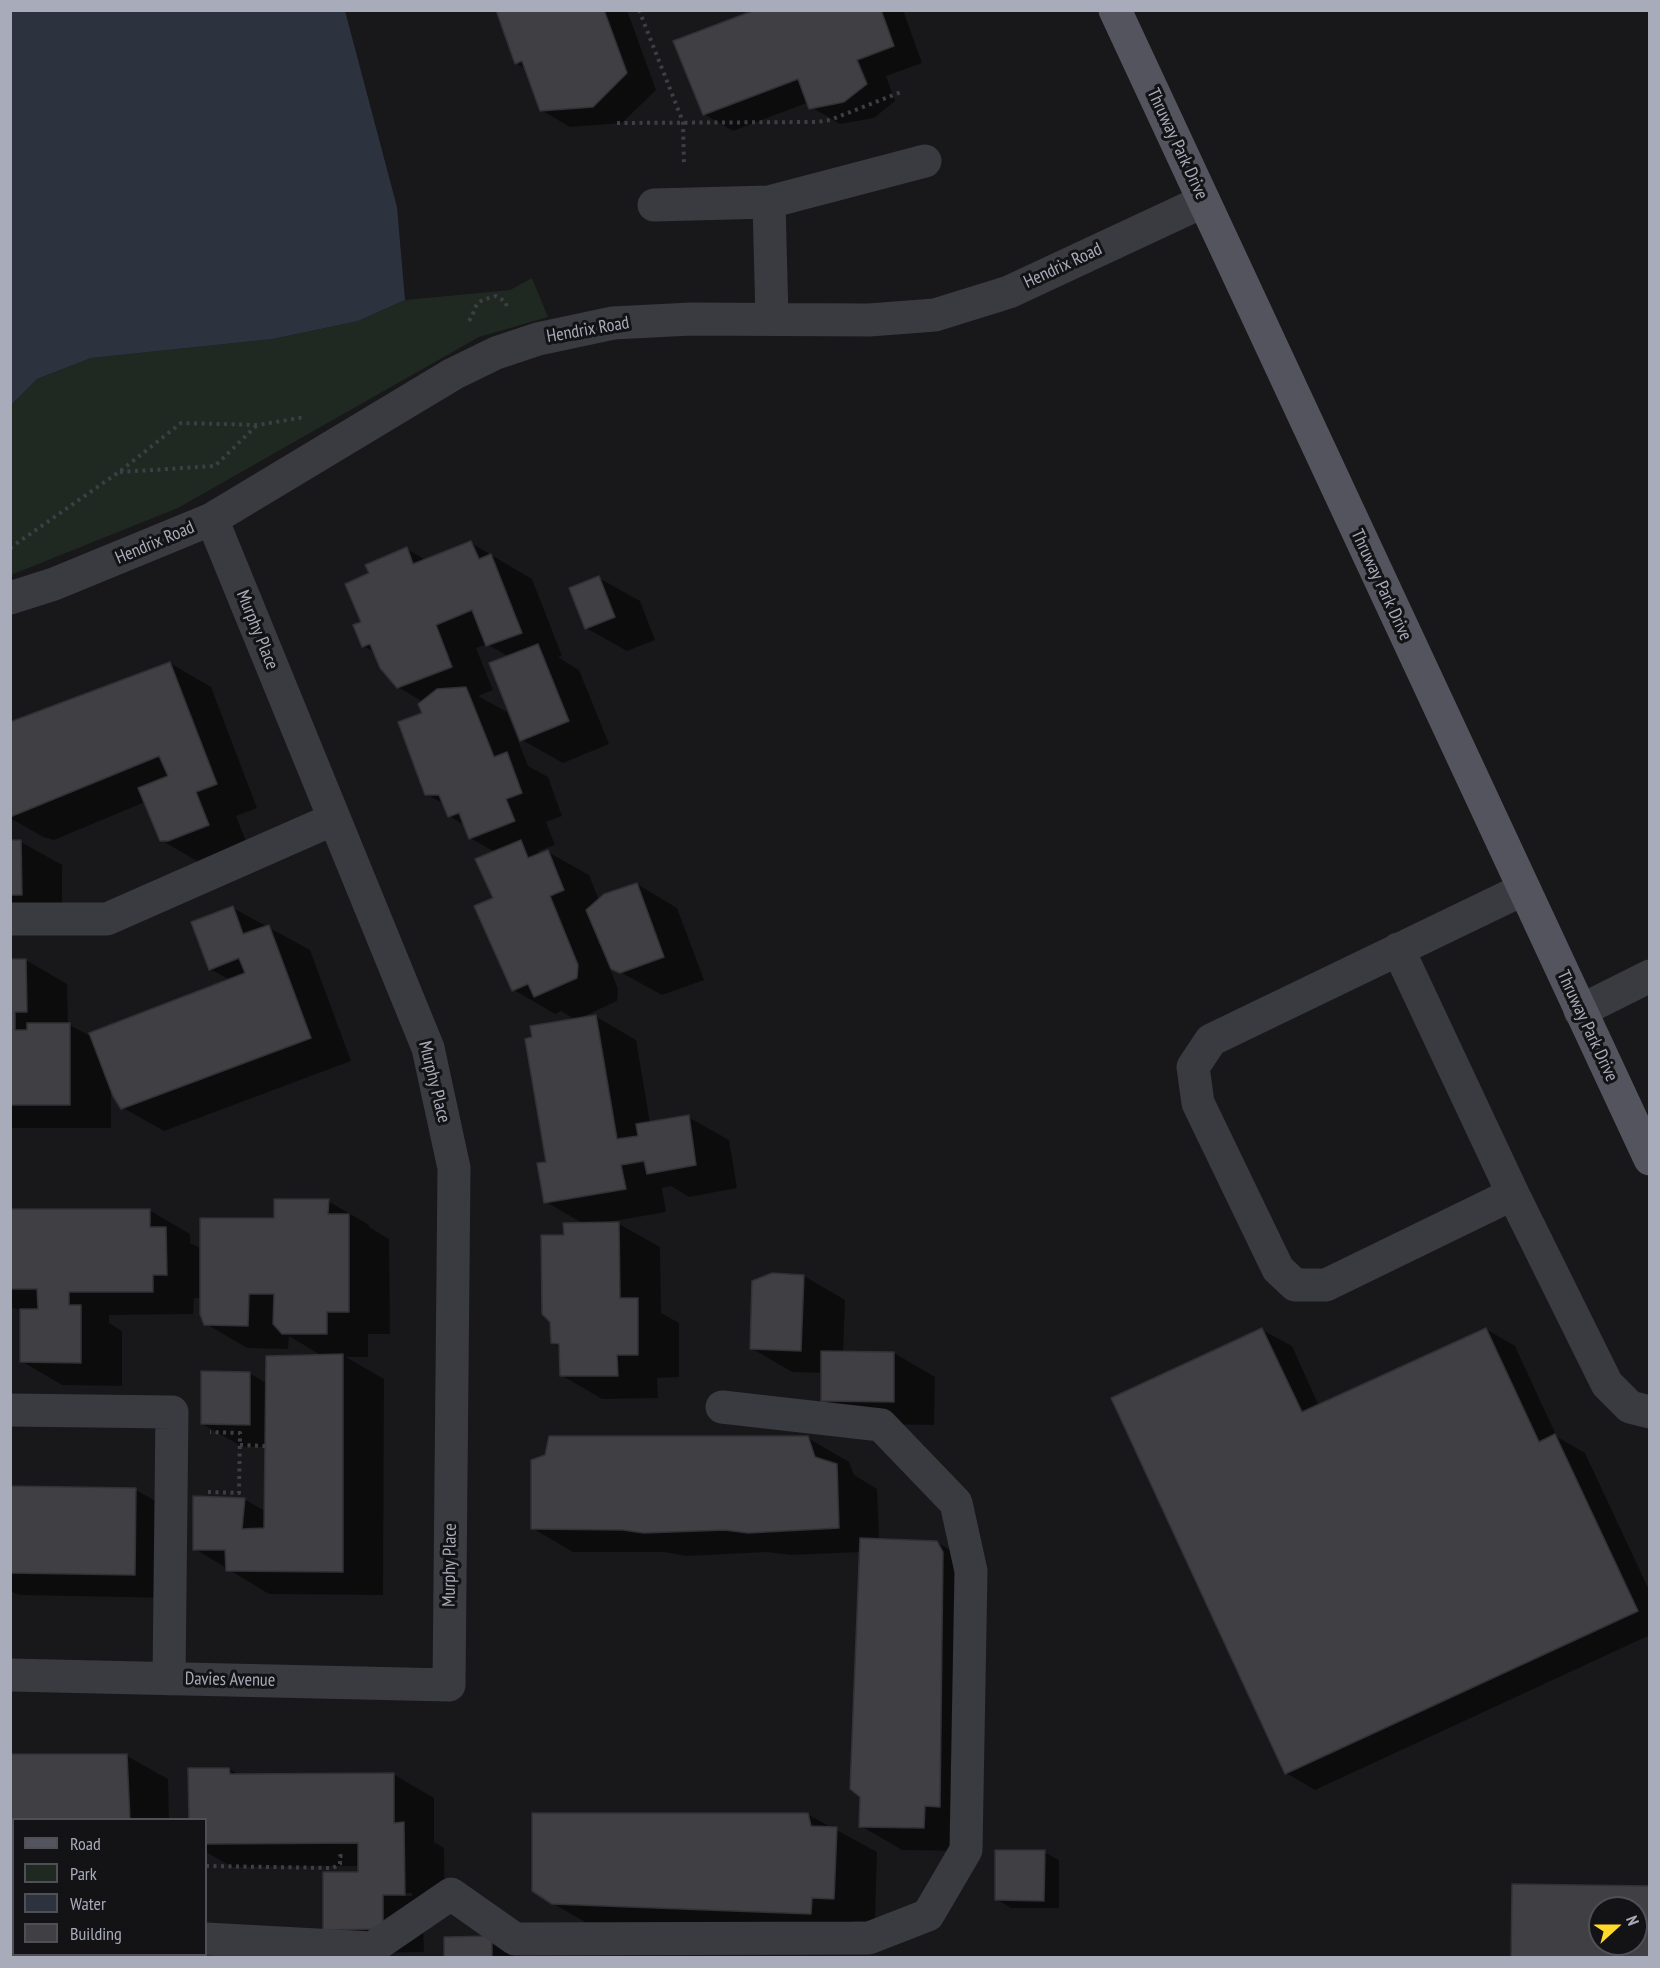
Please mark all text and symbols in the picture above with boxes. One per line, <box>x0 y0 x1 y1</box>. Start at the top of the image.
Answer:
street label: Thruway Park Drive <box>1142 85 1212 203</box>
street label: Hendrix Road <box>1021 239 1105 293</box>
street label: Hendrix Road <box>545 312 631 348</box>
street label: Hendrix Road <box>112 517 198 569</box>
street label: Thruway Park Drive <box>1346 526 1416 644</box>
street label: Murphy Place <box>231 587 283 673</box>
street label: Thruway Park Drive <box>1552 967 1622 1085</box>
street label: Murphy Place <box>413 1039 455 1125</box>
street label: Murphy Place <box>438 1523 462 1607</box>
street label: Davies Avenue <box>185 1668 275 1692</box>
legend <box>12 1818 207 1956</box>
text: Road <box>70 1832 101 1855</box>
text: Park <box>70 1862 97 1885</box>
text: Water <box>70 1892 106 1915</box>
north arrow <box>1588 1896 1648 1956</box>
text: N <box>1622 1913 1644 1928</box>
text: Building <box>70 1922 122 1945</box>

